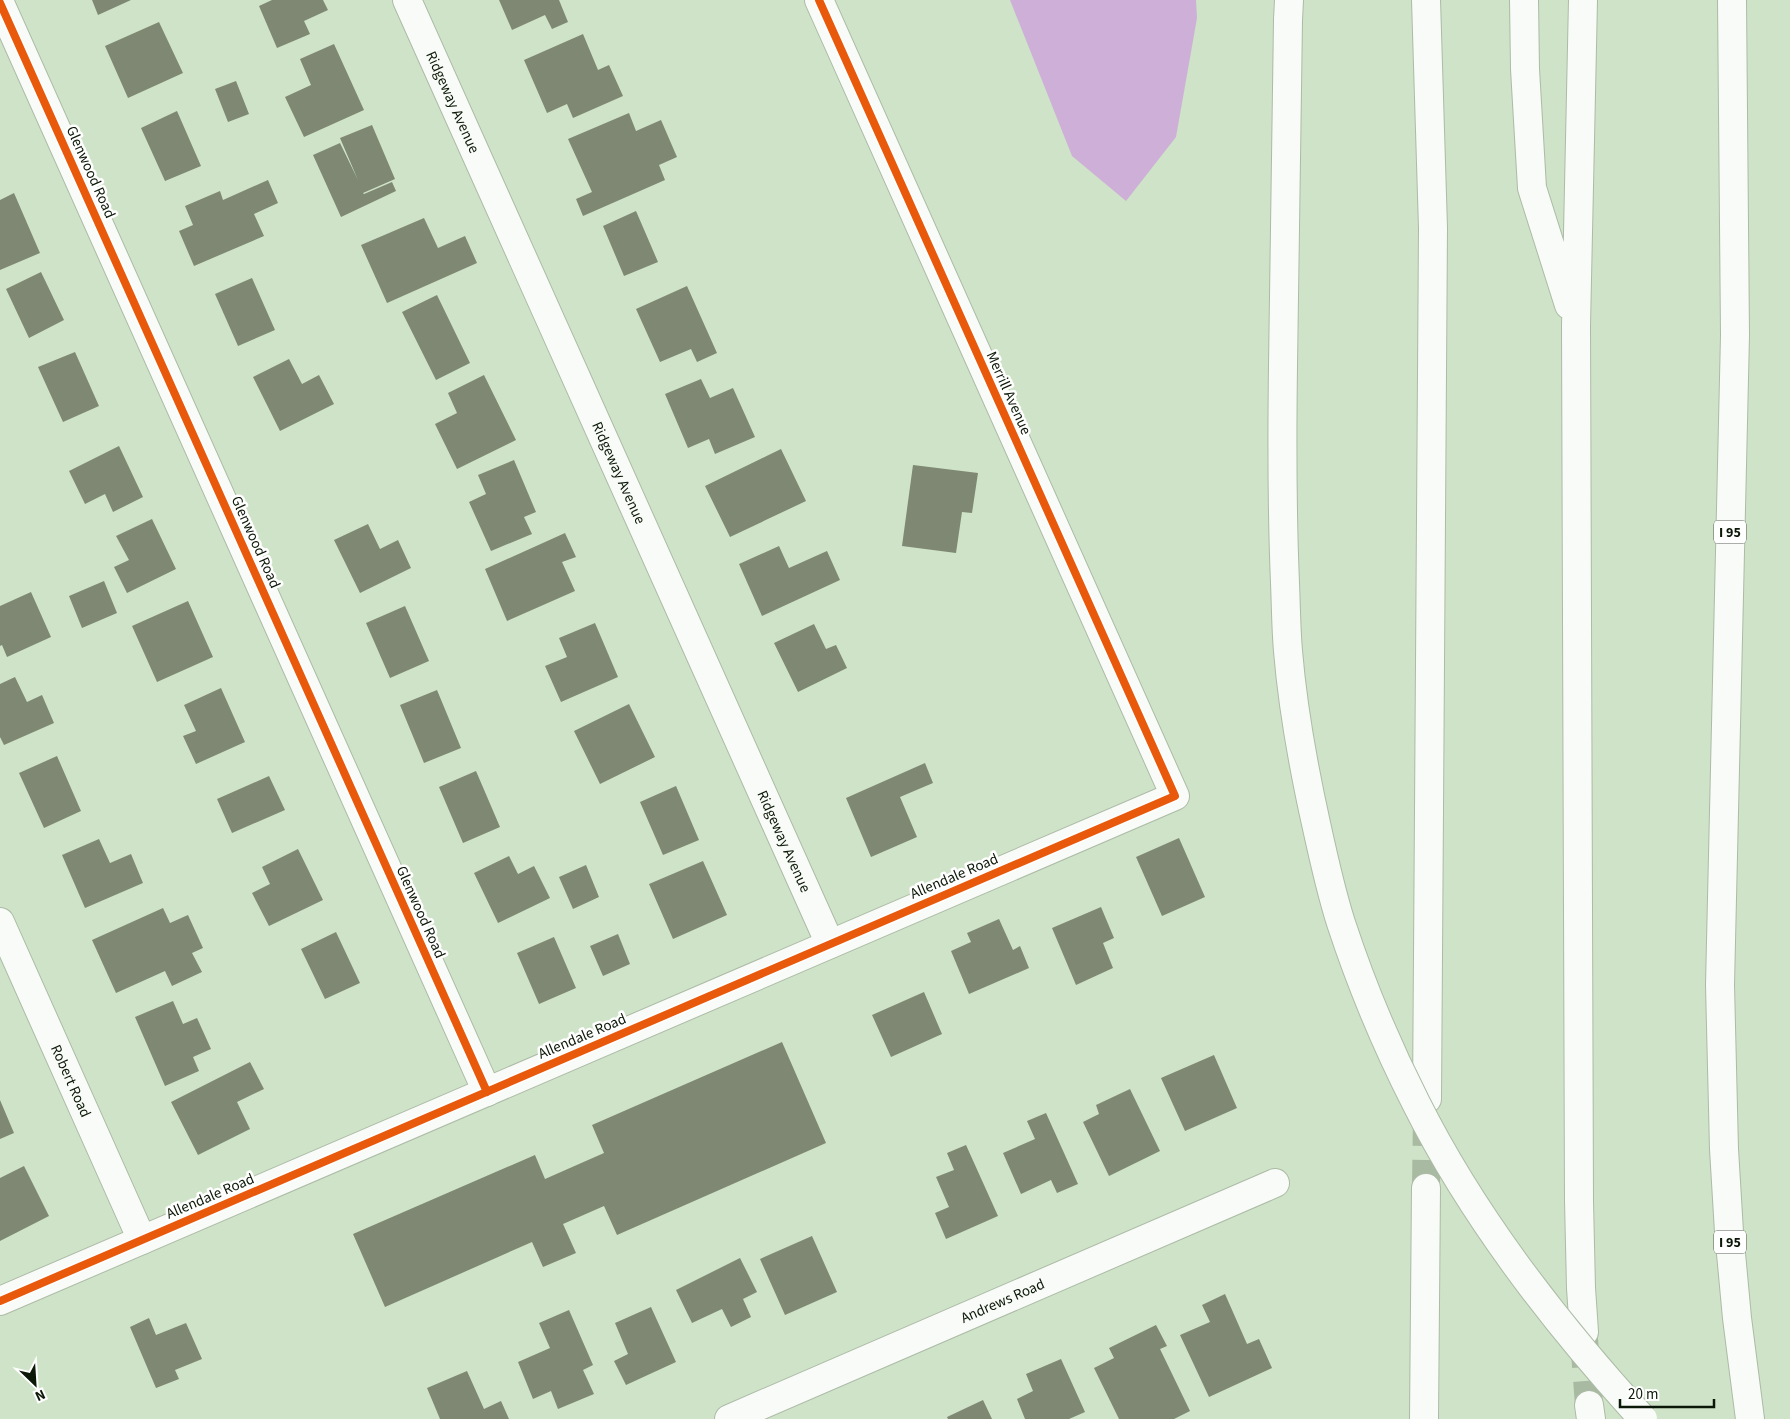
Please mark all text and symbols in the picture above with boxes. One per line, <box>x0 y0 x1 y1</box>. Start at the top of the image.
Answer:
street label: Ridgeway Avenue <box>420 48 484 157</box>
street label: Glenwood Road <box>61 123 120 222</box>
street label: Merrill Avenue <box>981 348 1036 438</box>
street label: Ridgeway Avenue <box>586 418 650 527</box>
street label: Glenwood Road <box>226 493 285 592</box>
road number: I 95 <box>1714 520 1746 544</box>
street label: Ridgeway Avenue <box>751 787 816 896</box>
street label: Allendale Road <box>907 848 1001 904</box>
street label: Glenwood Road <box>391 863 450 962</box>
street label: Allendale Road <box>535 1008 629 1064</box>
street label: Robert Road <box>45 1041 96 1121</box>
street label: Allendale Road <box>163 1168 257 1224</box>
road number: I 95 <box>1714 1230 1746 1254</box>
street label: Andrews Road <box>957 1274 1048 1329</box>
north arrow <box>10 1359 60 1409</box>
scale bar <box>1620 1376 1714 1408</box>
text: N <box>32 1384 49 1406</box>
text: 20 m <box>1628 1384 1658 1405</box>

